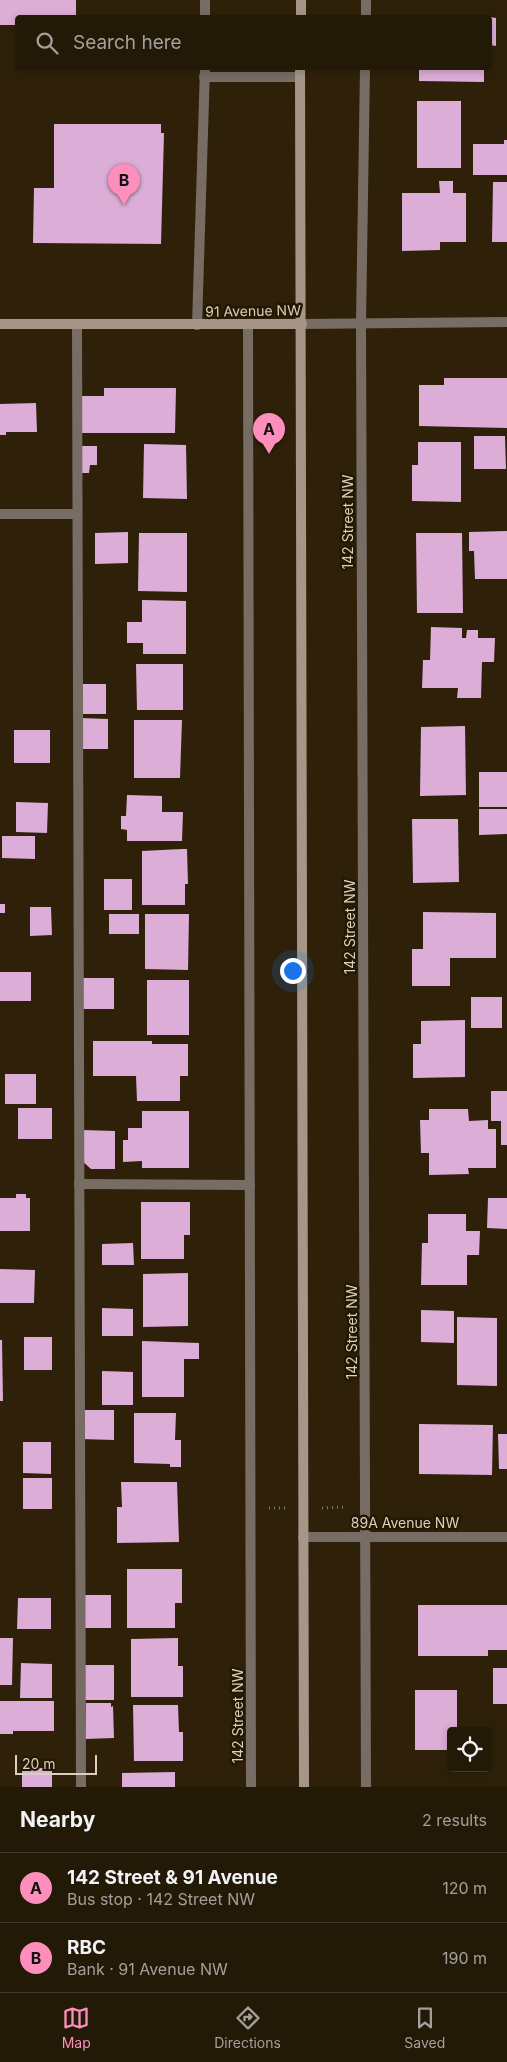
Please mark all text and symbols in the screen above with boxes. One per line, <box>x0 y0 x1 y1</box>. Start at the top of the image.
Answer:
search box <box>15 15 492 70</box>
icon: search <box>33 29 61 57</box>
text: Search here <box>73 31 182 54</box>
pin: B <box>108 164 140 205</box>
street label: 91 Avenue NW <box>205 301 301 320</box>
pin: A <box>253 413 285 454</box>
street label: 142 Street NW <box>339 474 356 570</box>
street label: 142 Street NW <box>341 879 358 975</box>
your location <box>280 958 306 984</box>
street label: 142 Street NW <box>343 1284 360 1380</box>
street label: 89A Avenue NW <box>351 1514 459 1531</box>
street label: 142 Street NW <box>229 1668 246 1764</box>
map controls <box>447 1727 492 1772</box>
button: locate <box>447 1727 492 1772</box>
scale bar <box>15 1752 98 1775</box>
text: 20 m <box>22 1755 56 1772</box>
text: Nearby <box>20 1807 95 1832</box>
text: 2 results <box>422 1810 487 1830</box>
text: 142 Street & 91 Avenue <box>67 1866 278 1889</box>
text: A <box>30 1878 42 1898</box>
text: 120 m <box>442 1878 487 1898</box>
text: Bus stop · 142 Street NW <box>67 1889 255 1909</box>
text: RBC <box>67 1936 106 1959</box>
text: B <box>31 1948 41 1968</box>
text: 190 m <box>442 1948 487 1968</box>
text: Bank · 91 Avenue NW <box>67 1959 228 1979</box>
tab: Map <box>62 2004 91 2051</box>
tab: Directions <box>214 2004 281 2051</box>
tab: Saved <box>404 2004 445 2051</box>

